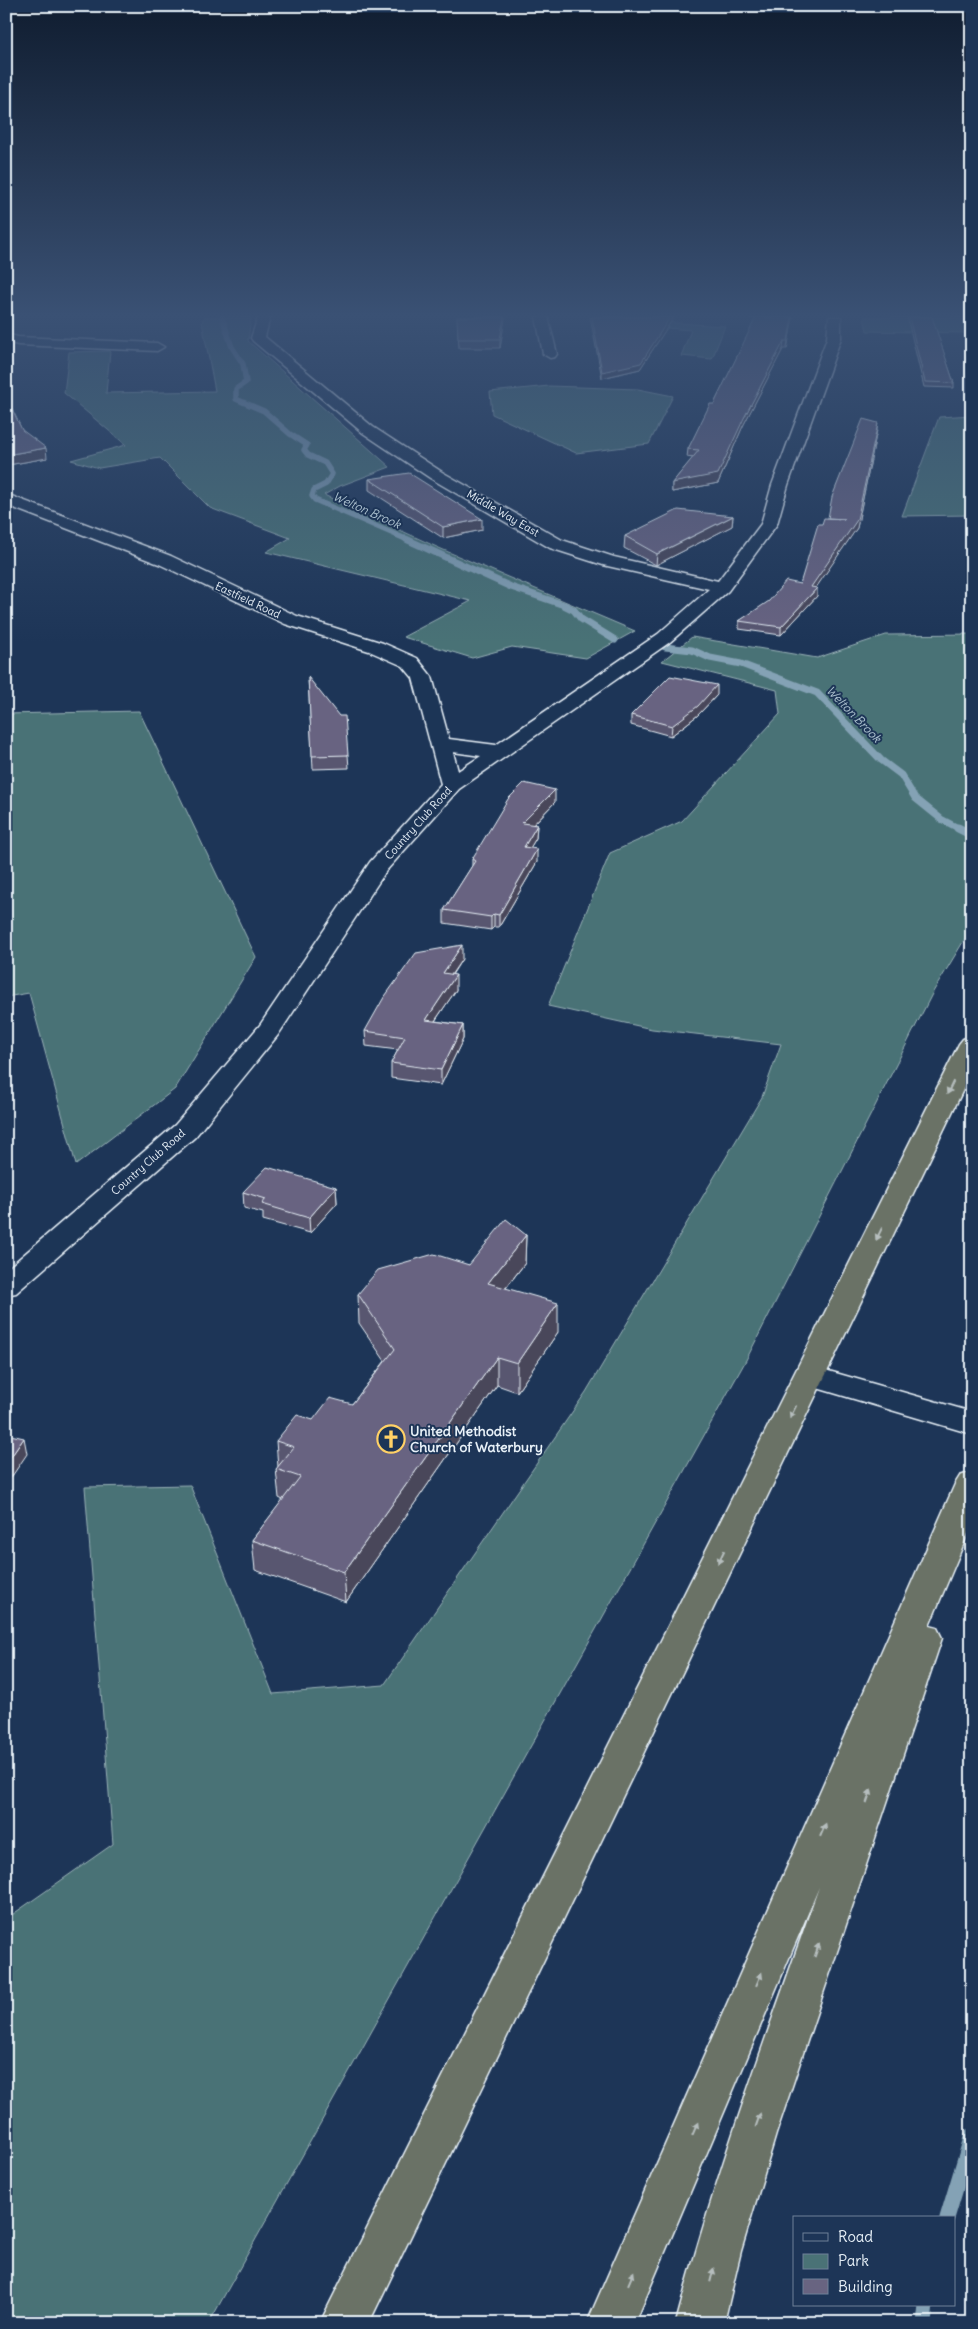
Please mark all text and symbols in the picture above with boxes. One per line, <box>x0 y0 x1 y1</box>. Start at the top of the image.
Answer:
street label: Middle Way East <box>464 487 542 540</box>
water label: Welton Brook <box>331 488 404 532</box>
street label: Eastfield Road <box>213 579 283 621</box>
water label: Welton Brook <box>823 683 885 746</box>
street label: Country Club Road <box>381 783 455 862</box>
one-way arrow <box>946 1081 954 1095</box>
street label: Country Club Road <box>108 1126 188 1198</box>
one-way arrow <box>875 1227 883 1241</box>
one-way arrow <box>789 1404 797 1419</box>
place label: United Methodist Church of Waterbury <box>410 1422 543 1456</box>
church icon: United Methodist Church of Waterbury <box>376 1424 406 1454</box>
one-way arrow <box>717 1550 725 1565</box>
one-way arrow <box>866 1788 874 1803</box>
one-way arrow <box>820 1823 828 1837</box>
one-way arrow <box>814 1942 821 1957</box>
one-way arrow <box>755 1972 763 1986</box>
one-way arrow <box>754 2112 762 2127</box>
one-way arrow <box>691 2122 699 2136</box>
legend <box>793 2216 956 2306</box>
text: Road <box>838 2227 873 2246</box>
text: Park <box>838 2251 869 2270</box>
one-way arrow <box>708 2268 716 2283</box>
one-way arrow <box>627 2271 635 2285</box>
text: Building <box>838 2277 893 2296</box>

